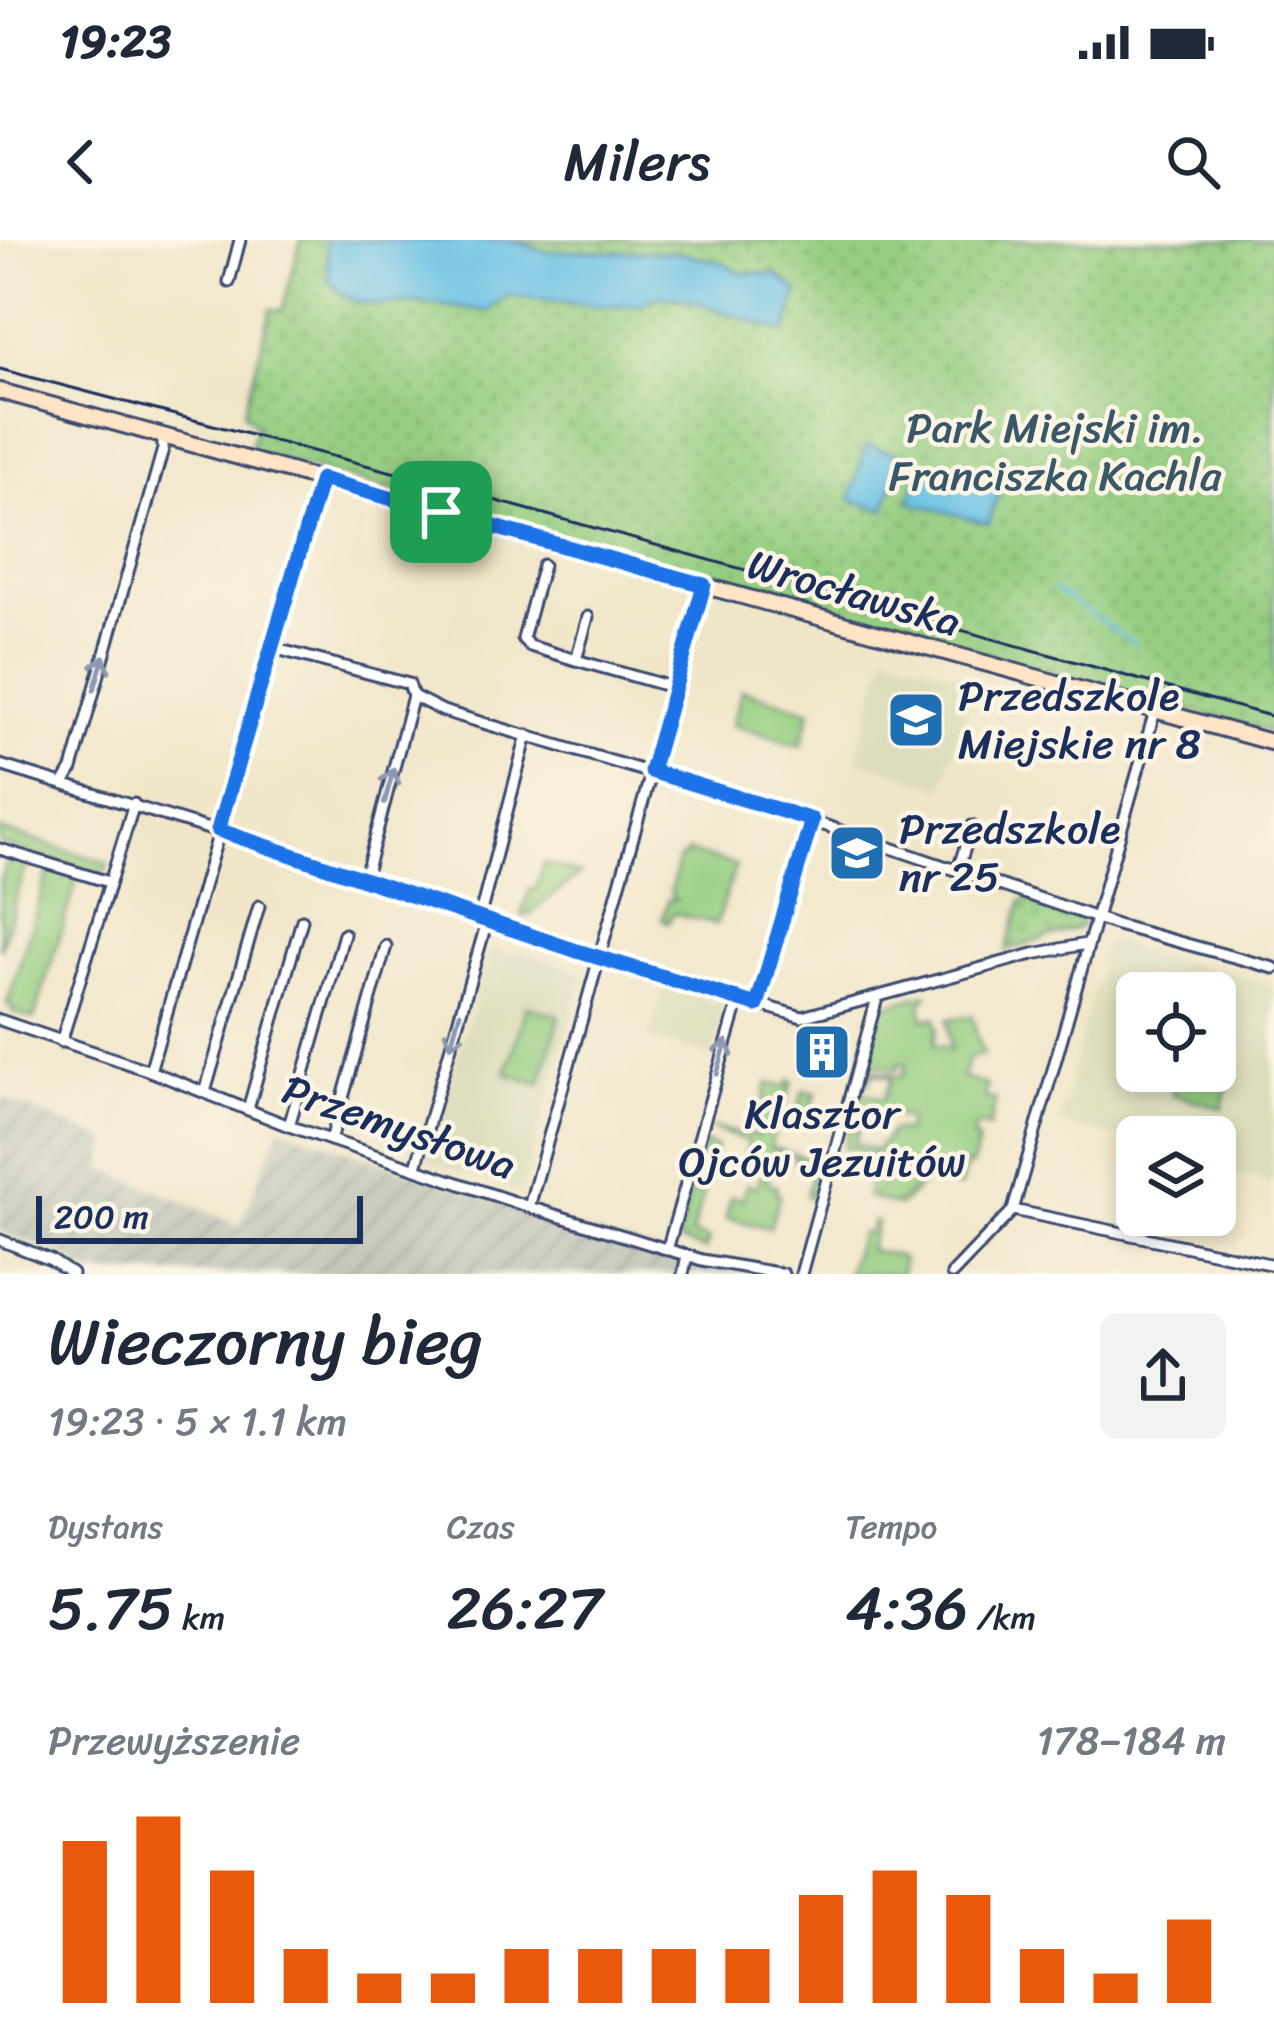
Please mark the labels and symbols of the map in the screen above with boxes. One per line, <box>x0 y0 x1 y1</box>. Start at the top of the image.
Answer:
park label: Park Miejski im. Franciszka Kachla <box>889 391 1222 513</box>
pin <box>390 461 492 563</box>
street label: Wrocławska <box>739 527 969 659</box>
one-way arrow <box>89 655 111 693</box>
place label: Przedszkole Miejskie nr 8 <box>958 659 1201 781</box>
school or university icon: Przedszkole Miejskie nr 8 <box>885 689 947 751</box>
one-way arrow <box>379 768 401 806</box>
place label: Przedszkole nr 25 <box>899 792 1121 914</box>
school or university icon: Przedszkole nr 25 <box>826 822 888 884</box>
one-way arrow <box>442 1010 464 1048</box>
building icon: Klasztor Ojców Jezuitów <box>791 1021 853 1083</box>
one-way arrow <box>713 1039 735 1077</box>
street label: Przemysłowa <box>272 1052 526 1202</box>
place label: Klasztor Ojców Jezuitów <box>678 1077 966 1199</box>
scale bar <box>36 1190 363 1243</box>

